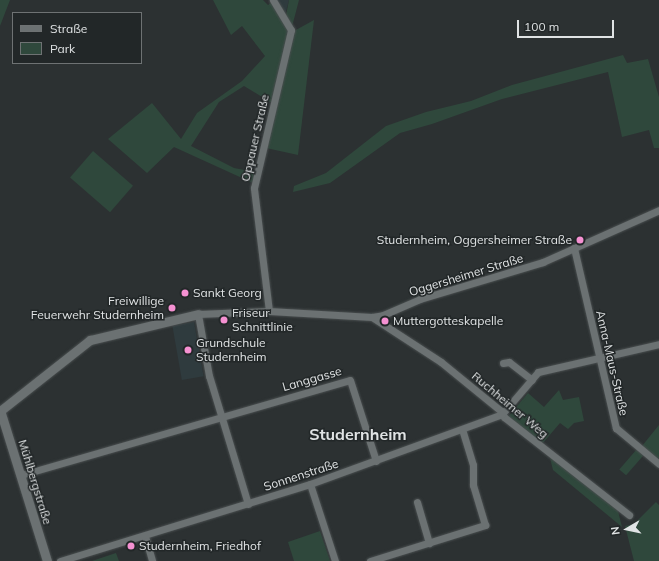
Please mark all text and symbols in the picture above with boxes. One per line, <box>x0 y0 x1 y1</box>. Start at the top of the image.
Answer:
legend <box>12 12 142 64</box>
scale bar <box>519 12 616 38</box>
text: 100 m <box>524 19 559 34</box>
text: Straße <box>50 21 87 36</box>
text: Park <box>50 41 75 56</box>
street label: Oppauer Straße <box>238 93 272 183</box>
place label: Studernheim, Oggersheimer Straße <box>377 233 572 247</box>
marker: Studernheim, Oggersheimer Straße <box>575 235 585 245</box>
street label: Oggersheimer Straße <box>407 251 525 299</box>
place label: Sankt Georg <box>193 286 262 300</box>
marker: Sankt Georg <box>180 288 190 298</box>
place label: Freiwillige Feuerwehr Studernheim <box>31 294 164 322</box>
marker: Freiwillige Feuerwehr Studernheim <box>167 303 177 313</box>
place label: Friseur Schnittlinie <box>232 306 293 334</box>
street label: Anna-Maus-Straße <box>593 309 631 417</box>
place label: Muttergotteskapelle <box>393 314 503 328</box>
marker: Friseur Schnittlinie <box>219 315 229 325</box>
marker: Muttergotteskapelle <box>380 316 390 326</box>
place label: Grundschule Studernheim <box>196 336 267 364</box>
marker: Grundschule Studernheim <box>183 345 193 355</box>
street label: Langgasse <box>281 364 343 394</box>
street label: Ruchheimer Weg <box>469 369 551 441</box>
district label: Studernheim <box>309 424 407 444</box>
street label: Mühlbergstraße <box>15 438 55 526</box>
street label: Sonnenstraße <box>262 456 340 494</box>
north arrow <box>607 509 647 549</box>
text: N <box>608 526 623 536</box>
place label: Studernheim, Friedhof <box>139 539 261 553</box>
marker: Studernheim, Friedhof <box>126 541 136 551</box>

